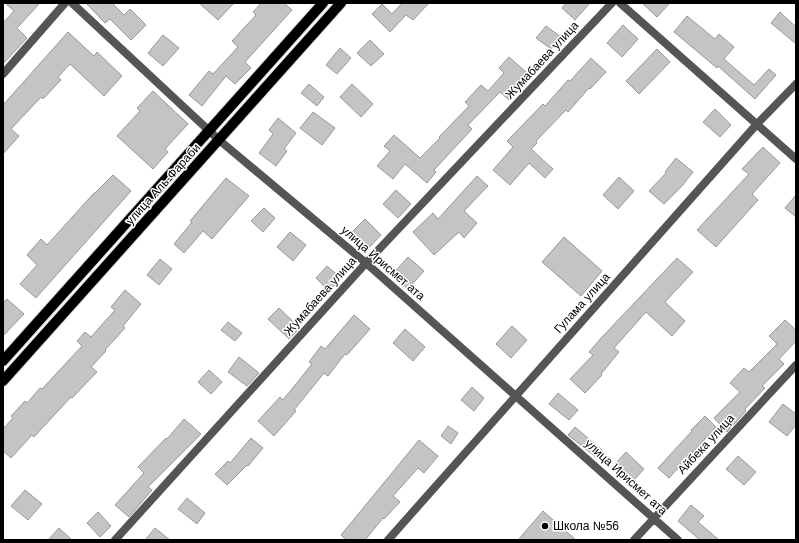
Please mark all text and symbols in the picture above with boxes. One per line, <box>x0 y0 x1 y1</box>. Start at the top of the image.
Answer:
street label: Жумабаева улица <box>502 18 582 102</box>
street label: улица Аль-Фараби <box>123 141 203 227</box>
street label: улица Ирисмет ата <box>338 223 428 303</box>
street label: Жумабаева улица <box>281 254 359 338</box>
street label: Гулама улица <box>551 270 613 336</box>
street label: Айбека улица <box>675 411 737 477</box>
street label: улица Ирисмет ата <box>582 436 670 518</box>
place label: Школа №56 <box>553 519 619 533</box>
marker: Школа №56 <box>540 521 550 531</box>

